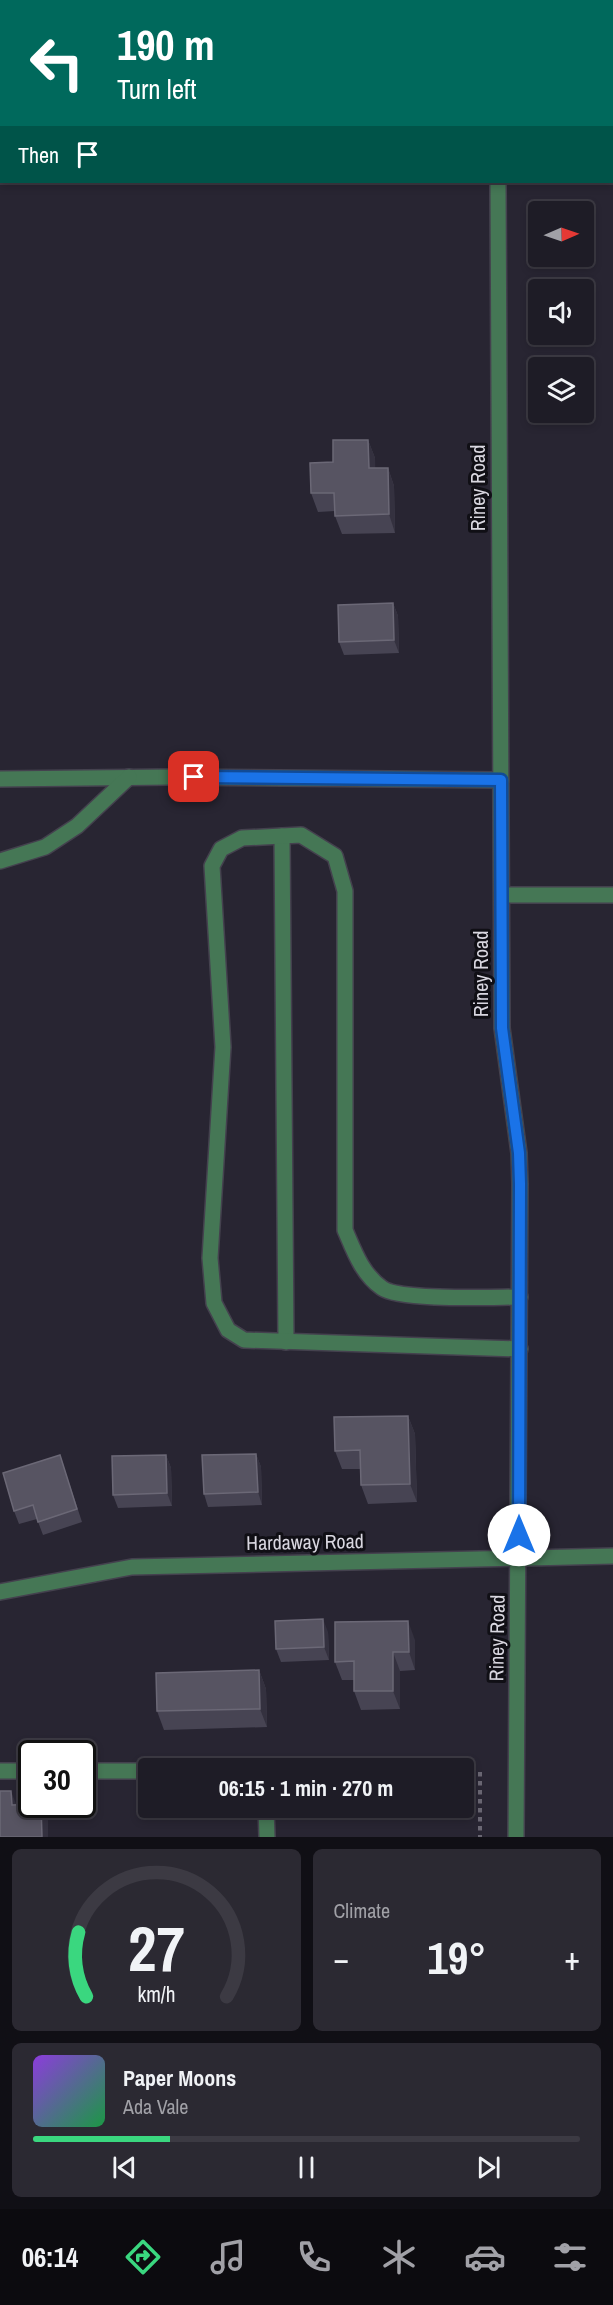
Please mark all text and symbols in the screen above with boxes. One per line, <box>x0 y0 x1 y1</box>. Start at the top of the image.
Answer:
text: 190 m <box>117 17 215 73</box>
icon: left <box>18 24 96 102</box>
text: Turn left <box>117 71 196 107</box>
icon: arrive <box>71 138 104 171</box>
text: Then <box>18 140 59 170</box>
north arrow <box>528 201 594 267</box>
map controls <box>528 201 594 423</box>
button: sound <box>528 279 594 345</box>
button: layers <box>528 357 594 423</box>
street label: Riney Road <box>464 445 491 531</box>
pin <box>168 751 219 802</box>
icon: arrive <box>177 760 210 793</box>
street label: Riney Road <box>467 931 494 1017</box>
position arrow <box>487 1503 551 1567</box>
street label: Hardaway Road <box>246 1527 364 1556</box>
street label: Riney Road <box>482 1594 511 1682</box>
speed limit sign: 30 <box>18 1740 96 1818</box>
text: 06:15 · 1 min · 270 m <box>219 1773 393 1803</box>
text: Climate <box>334 1897 390 1924</box>
text: 27 <box>128 1906 185 1990</box>
text: 19° <box>427 1927 486 1988</box>
text: − <box>334 1936 349 1980</box>
text: + <box>564 1936 580 1980</box>
text: km/h <box>137 1980 175 2009</box>
text: Paper Moons <box>123 2063 236 2093</box>
text: Ada Vale <box>123 2093 188 2120</box>
icon: previous <box>108 2151 141 2184</box>
icon: pause <box>290 2151 323 2184</box>
icon: next <box>472 2151 505 2184</box>
icon: directions <box>122 2236 164 2278</box>
icon: music <box>207 2236 249 2278</box>
icon: phone <box>293 2236 335 2278</box>
icon: climate <box>378 2236 420 2278</box>
icon: car <box>464 2236 506 2278</box>
icon: filters <box>549 2236 591 2278</box>
text: 06:14 <box>22 2239 78 2275</box>

